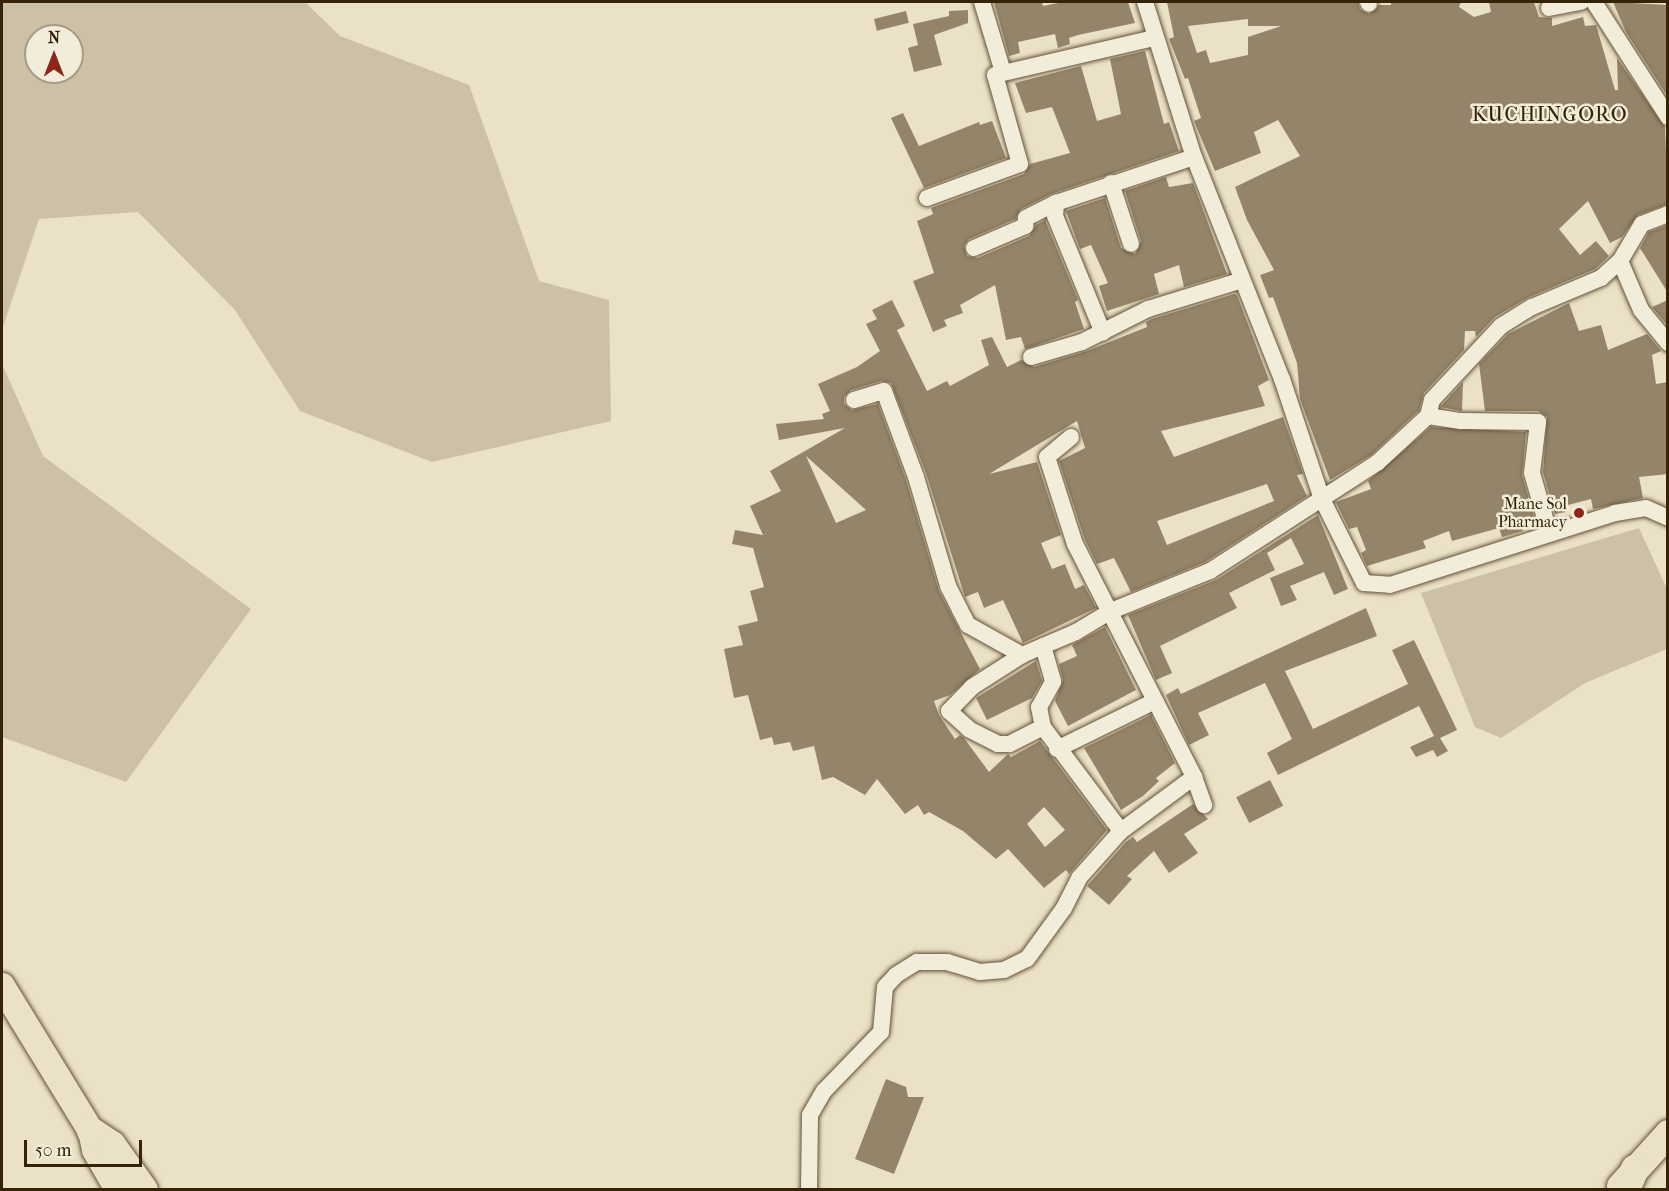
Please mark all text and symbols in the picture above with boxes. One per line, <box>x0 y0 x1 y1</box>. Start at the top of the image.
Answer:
north arrow <box>24 24 84 84</box>
text: N <box>48 28 60 47</box>
district label: KUCHINGORO <box>1472 102 1628 126</box>
place label: Mane Sol Pharmacy <box>1498 494 1567 532</box>
marker: Mane Sol Pharmacy <box>1572 506 1586 520</box>
scale bar <box>27 1128 146 1166</box>
text: 50 m <box>35 1140 71 1161</box>

